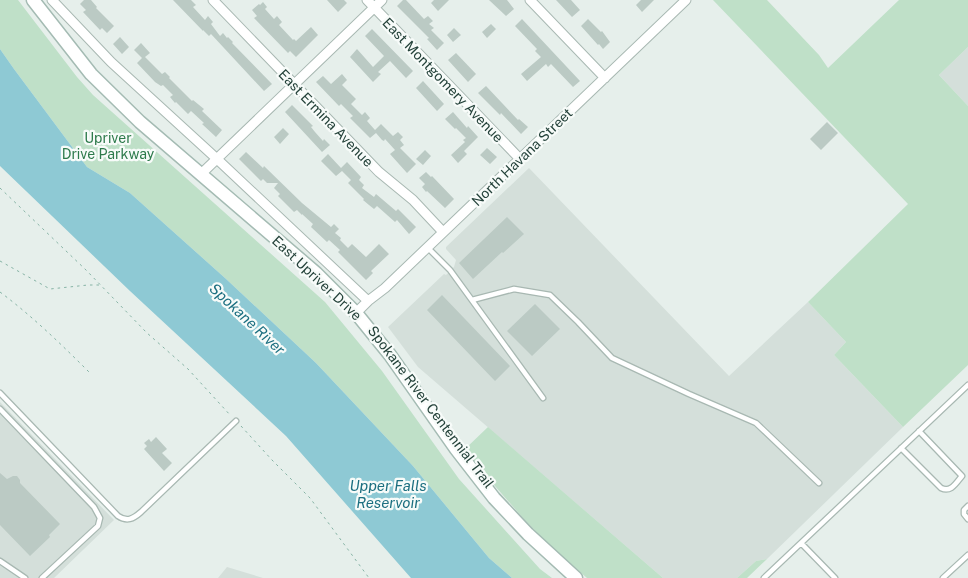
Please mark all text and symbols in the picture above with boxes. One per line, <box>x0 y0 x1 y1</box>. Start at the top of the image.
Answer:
street label: East Montgomery Avenue <box>379 14 507 146</box>
street label: East Ermina Avenue <box>275 66 377 170</box>
street label: North Havana Street <box>468 105 576 209</box>
park label: Upriver Drive Parkway <box>62 130 155 162</box>
street label: East Upriver Drive <box>269 232 365 324</box>
water label: Spokane River <box>206 279 289 358</box>
street label: Spokane River Centennial Trail <box>365 323 497 491</box>
water label: Upper Falls Reservoir <box>349 477 427 511</box>

